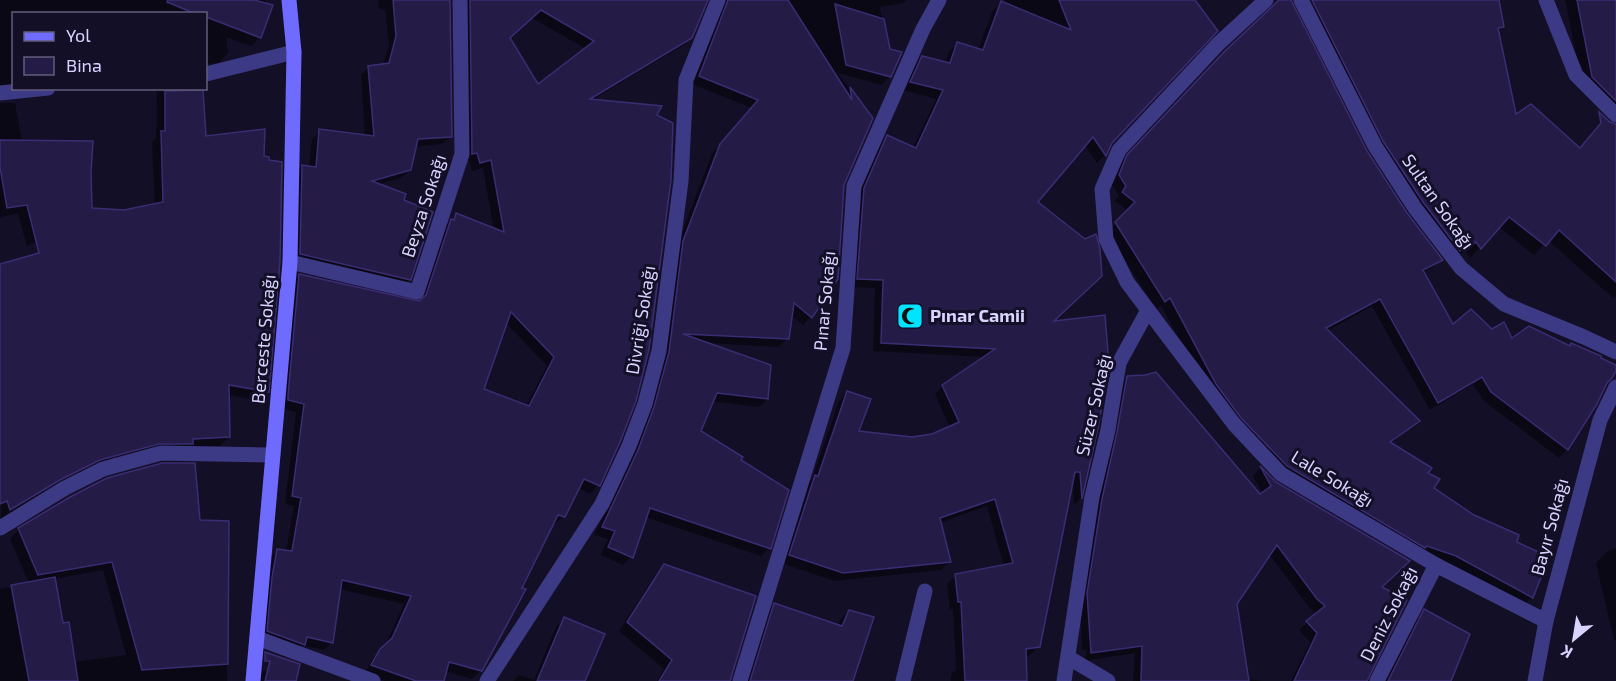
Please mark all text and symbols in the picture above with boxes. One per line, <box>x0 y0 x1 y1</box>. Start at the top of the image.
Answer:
legend <box>12 12 207 90</box>
text: Yol <box>66 24 91 46</box>
text: Bina <box>66 54 102 76</box>
street label: Sultan Sokağı <box>1398 150 1480 253</box>
street label: Beyza Sokağı <box>396 151 450 260</box>
street label: Pınar Sokağı <box>809 250 839 352</box>
street label: Divriği Sokağı <box>621 264 659 376</box>
street label: Berceste Sokağı <box>246 273 280 404</box>
mosque icon: Pınar Camii <box>895 301 925 331</box>
place label: Pınar Camii <box>930 304 1025 326</box>
street label: Süzer Sokağı <box>1071 352 1115 458</box>
street label: Lale Sokağı <box>1287 445 1378 511</box>
street label: Bayır Sokağı <box>1525 476 1573 578</box>
street label: Deniz Sokağı <box>1355 562 1421 665</box>
north arrow <box>1544 609 1604 669</box>
text: K <box>1556 641 1575 663</box>

